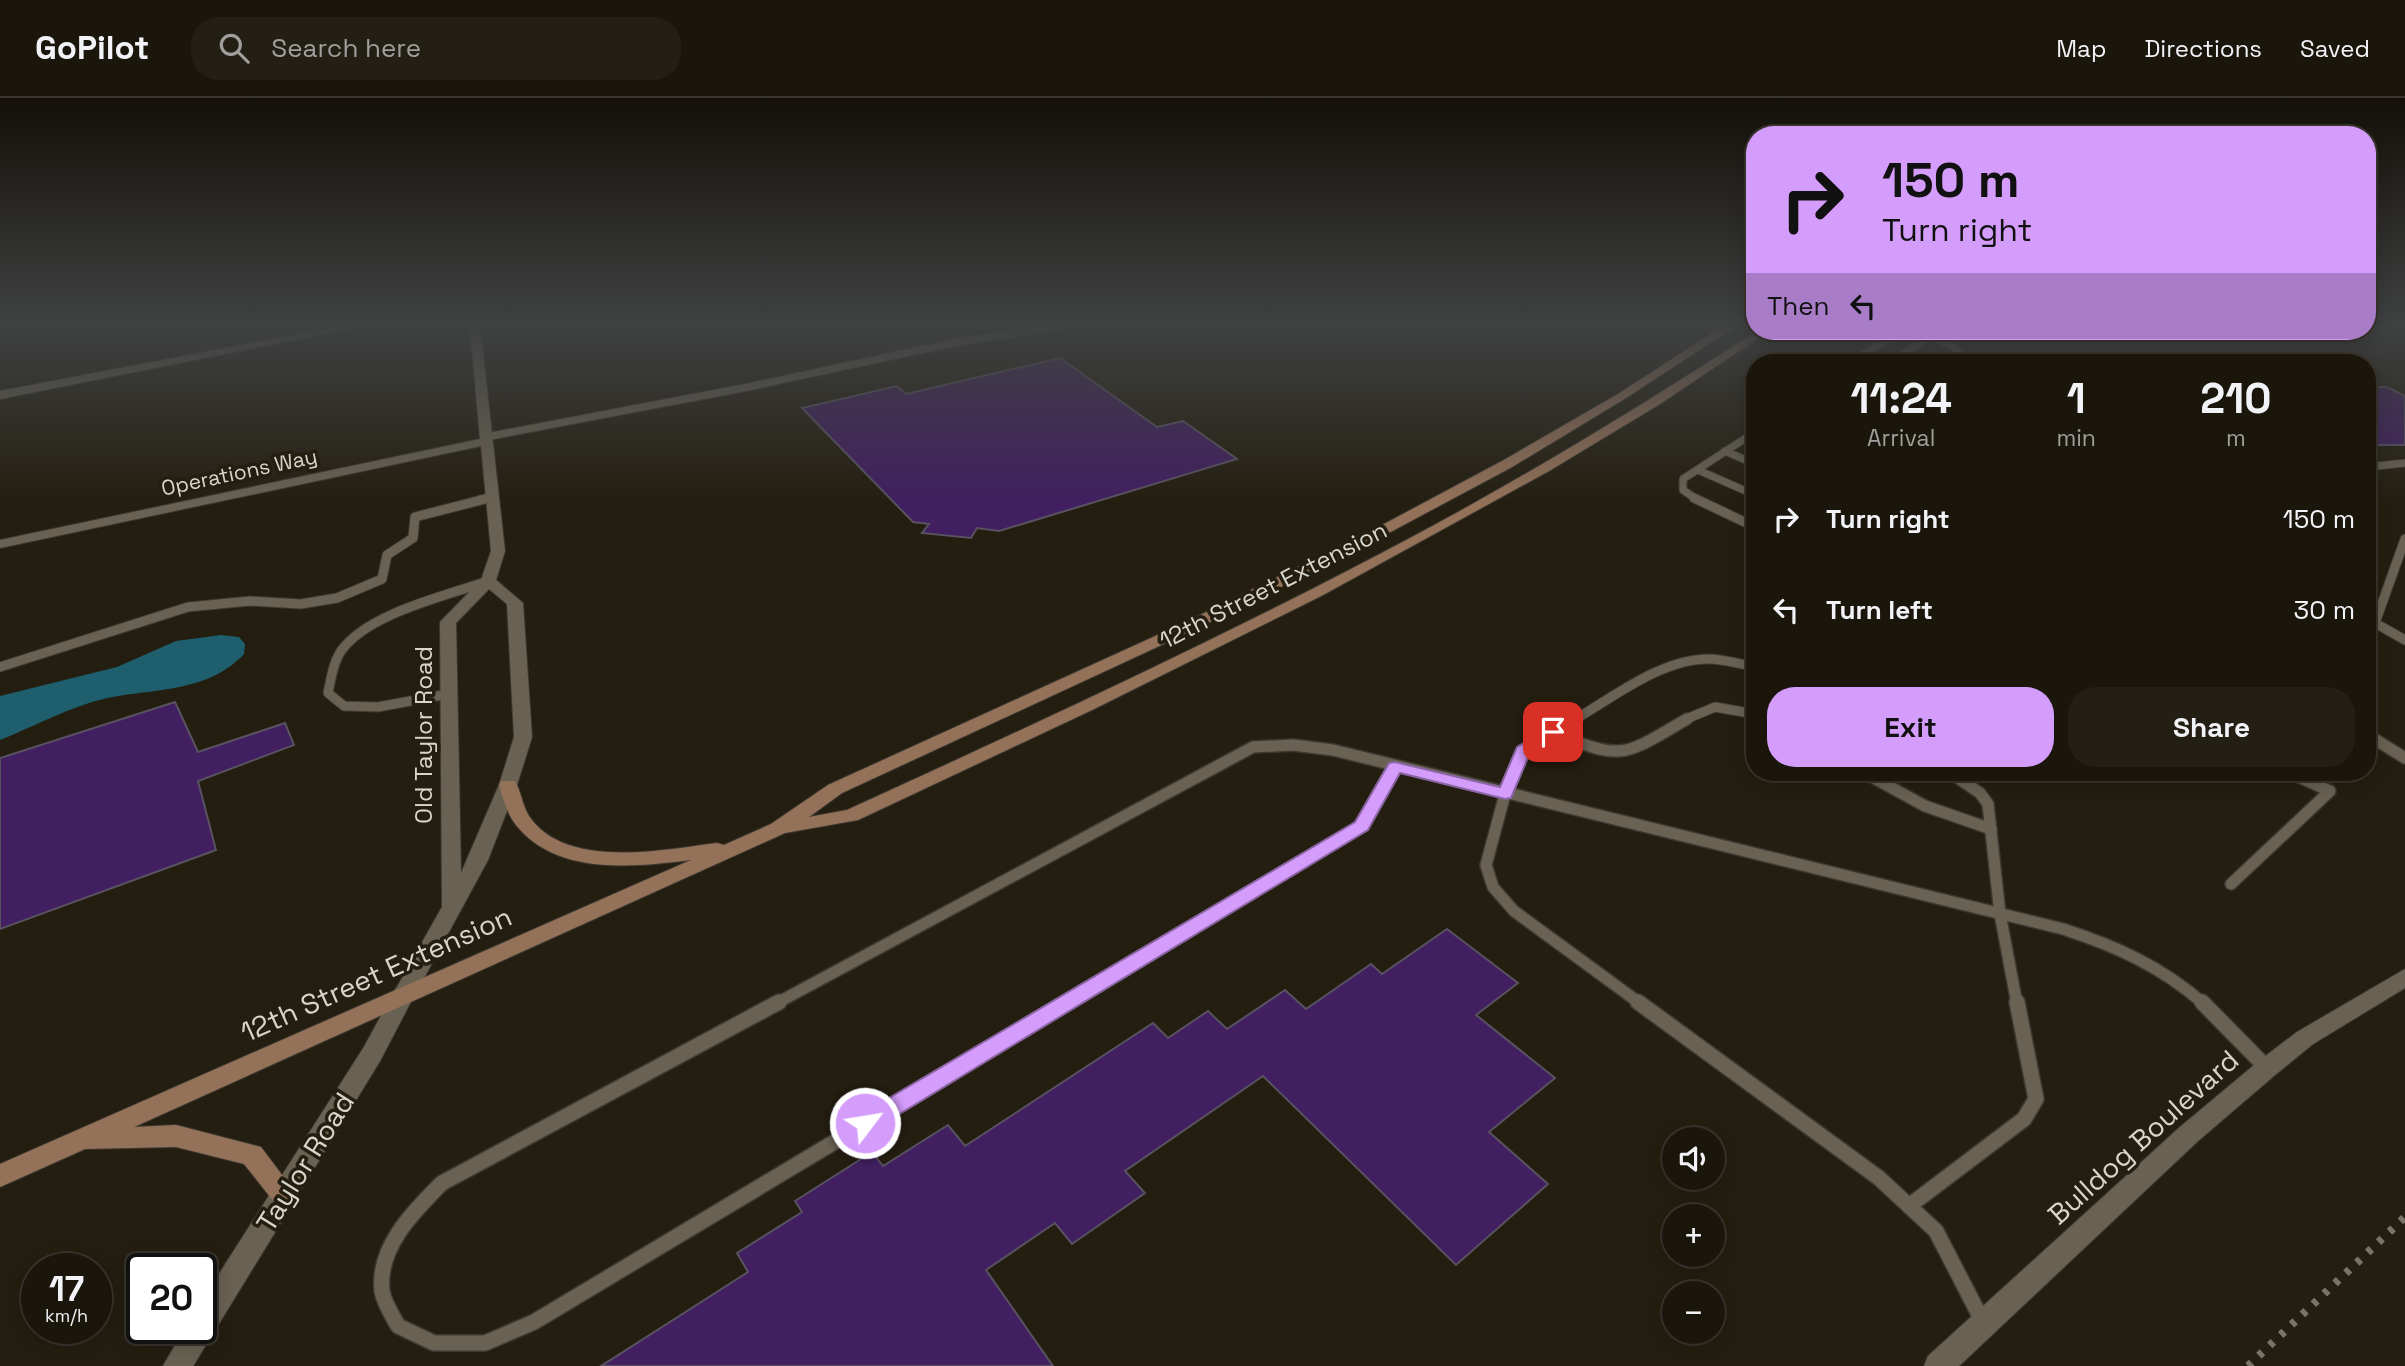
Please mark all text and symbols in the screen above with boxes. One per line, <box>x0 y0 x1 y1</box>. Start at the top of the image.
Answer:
search box <box>191 17 681 80</box>
text: GoPilot <box>35 27 149 69</box>
icon: search <box>215 29 253 67</box>
text: Search here <box>271 31 421 65</box>
text: Map <box>2056 33 2106 64</box>
text: Directions <box>2144 33 2262 64</box>
text: Saved <box>2300 33 2370 64</box>
text: 150 m <box>1882 149 2020 211</box>
icon: right <box>1767 154 1858 245</box>
text: Turn right <box>1882 210 2032 250</box>
icon: left <box>1844 287 1882 325</box>
text: Then <box>1767 289 1830 323</box>
text: 11:24 <box>1850 372 1952 425</box>
text: 1 <box>2067 372 2086 425</box>
text: 210 <box>2200 372 2272 425</box>
text: Arrival <box>1867 423 1935 453</box>
text: min <box>2056 423 2096 453</box>
text: m <box>2226 423 2246 453</box>
street label: Operations Way <box>159 442 319 502</box>
icon: right <box>1767 500 1805 538</box>
text: Turn right <box>1826 502 1950 536</box>
text: 150 m <box>2283 502 2355 536</box>
street label: 12th Street Extension <box>1154 514 1392 656</box>
icon: left <box>1767 591 1805 629</box>
text: Turn left <box>1826 593 1933 627</box>
text: 30 m <box>2294 593 2355 627</box>
street label: Old Taylor Road <box>408 646 439 824</box>
button: Exit <box>1767 687 2054 767</box>
button: Share <box>2068 687 2355 767</box>
pin <box>1523 702 1583 762</box>
icon: arrive <box>1534 713 1572 751</box>
street label: 12th Street Extension <box>235 898 517 1050</box>
street label: Bulldog Boulevard <box>2040 1042 2246 1232</box>
street label: Taylor Road <box>248 1086 362 1238</box>
position arrow <box>828 1086 902 1160</box>
map controls <box>1662 1127 1725 1344</box>
button: sound <box>1662 1127 1725 1190</box>
button: + <box>1662 1204 1725 1267</box>
speed limit sign: 20 <box>126 1253 217 1344</box>
text: 17 <box>49 1267 84 1311</box>
button: − <box>1662 1281 1725 1344</box>
text: km/h <box>45 1304 88 1327</box>

